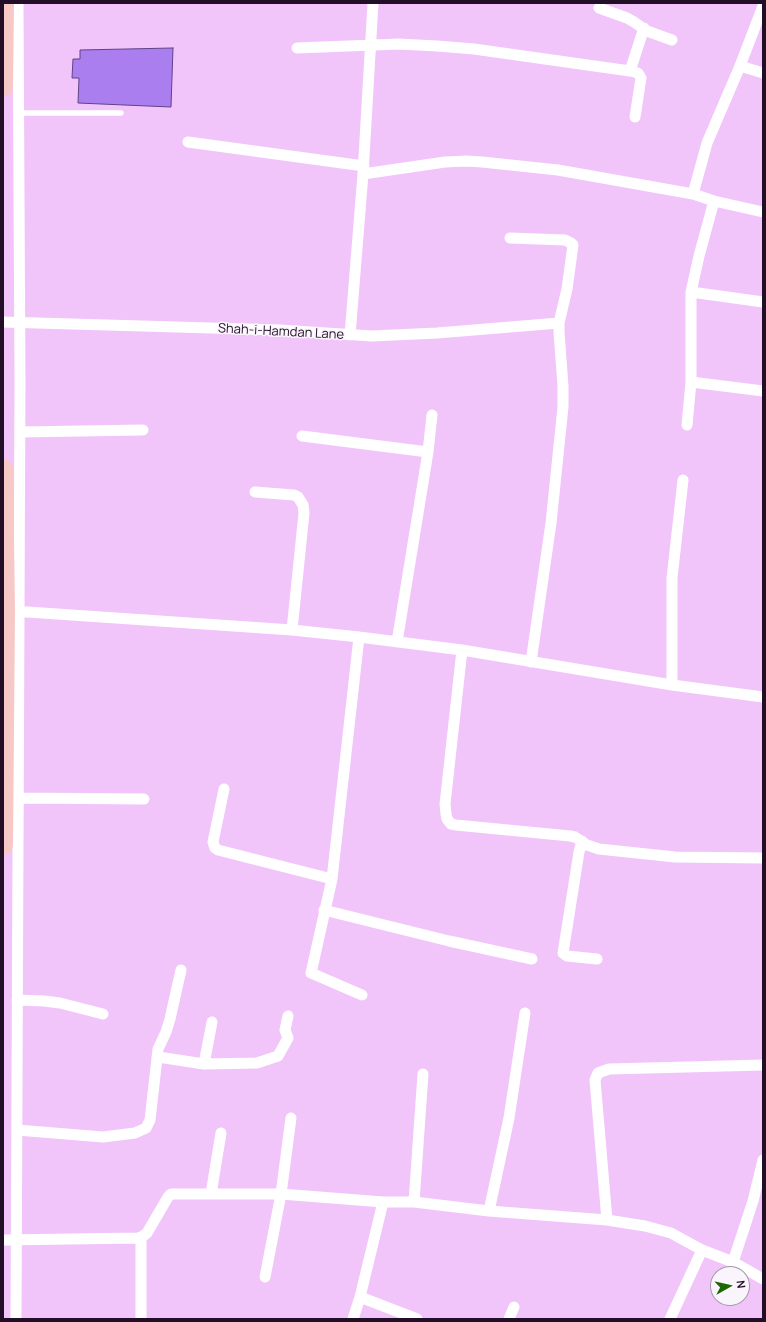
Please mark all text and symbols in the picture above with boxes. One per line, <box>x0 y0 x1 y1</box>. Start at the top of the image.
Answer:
street label: Shah-i-Hamdan Lane <box>218 321 344 343</box>
north arrow <box>710 1266 750 1306</box>
text: N <box>733 1279 749 1289</box>

